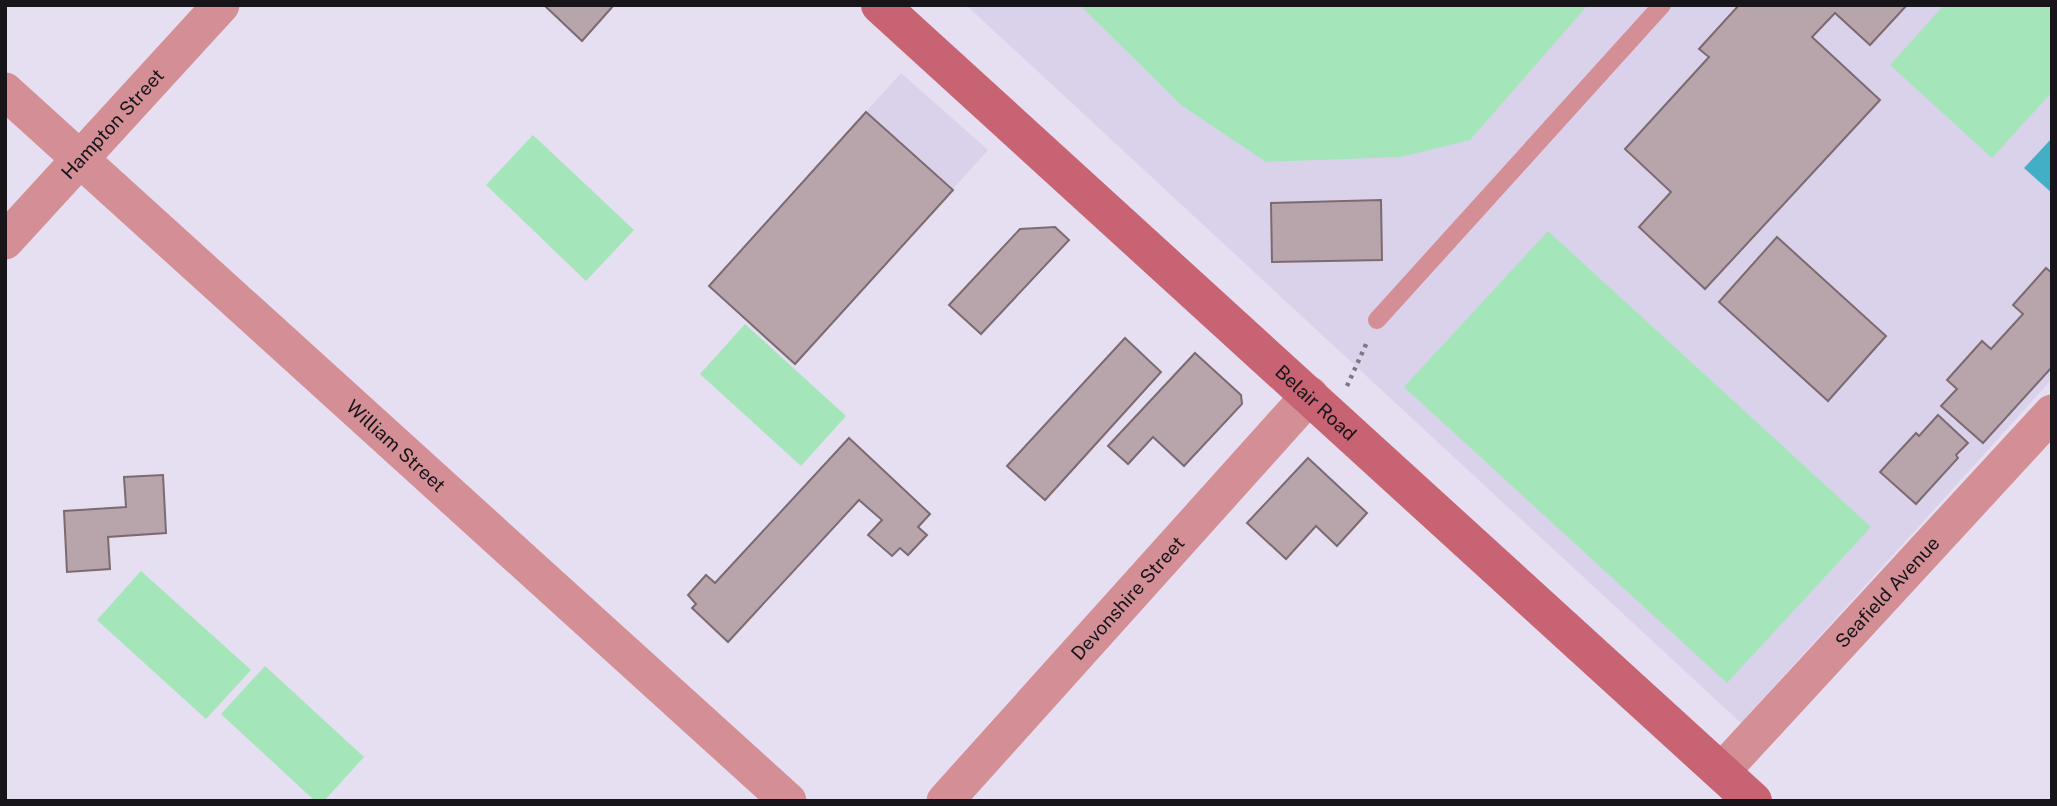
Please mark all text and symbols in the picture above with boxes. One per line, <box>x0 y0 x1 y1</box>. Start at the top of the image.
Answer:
street label: Hampton Street <box>57 64 168 183</box>
street label: Belair Road <box>1271 360 1361 445</box>
street label: William Street <box>342 395 450 496</box>
street label: Devonshire Street <box>1066 532 1189 664</box>
street label: Seafield Avenue <box>1831 532 1944 652</box>

